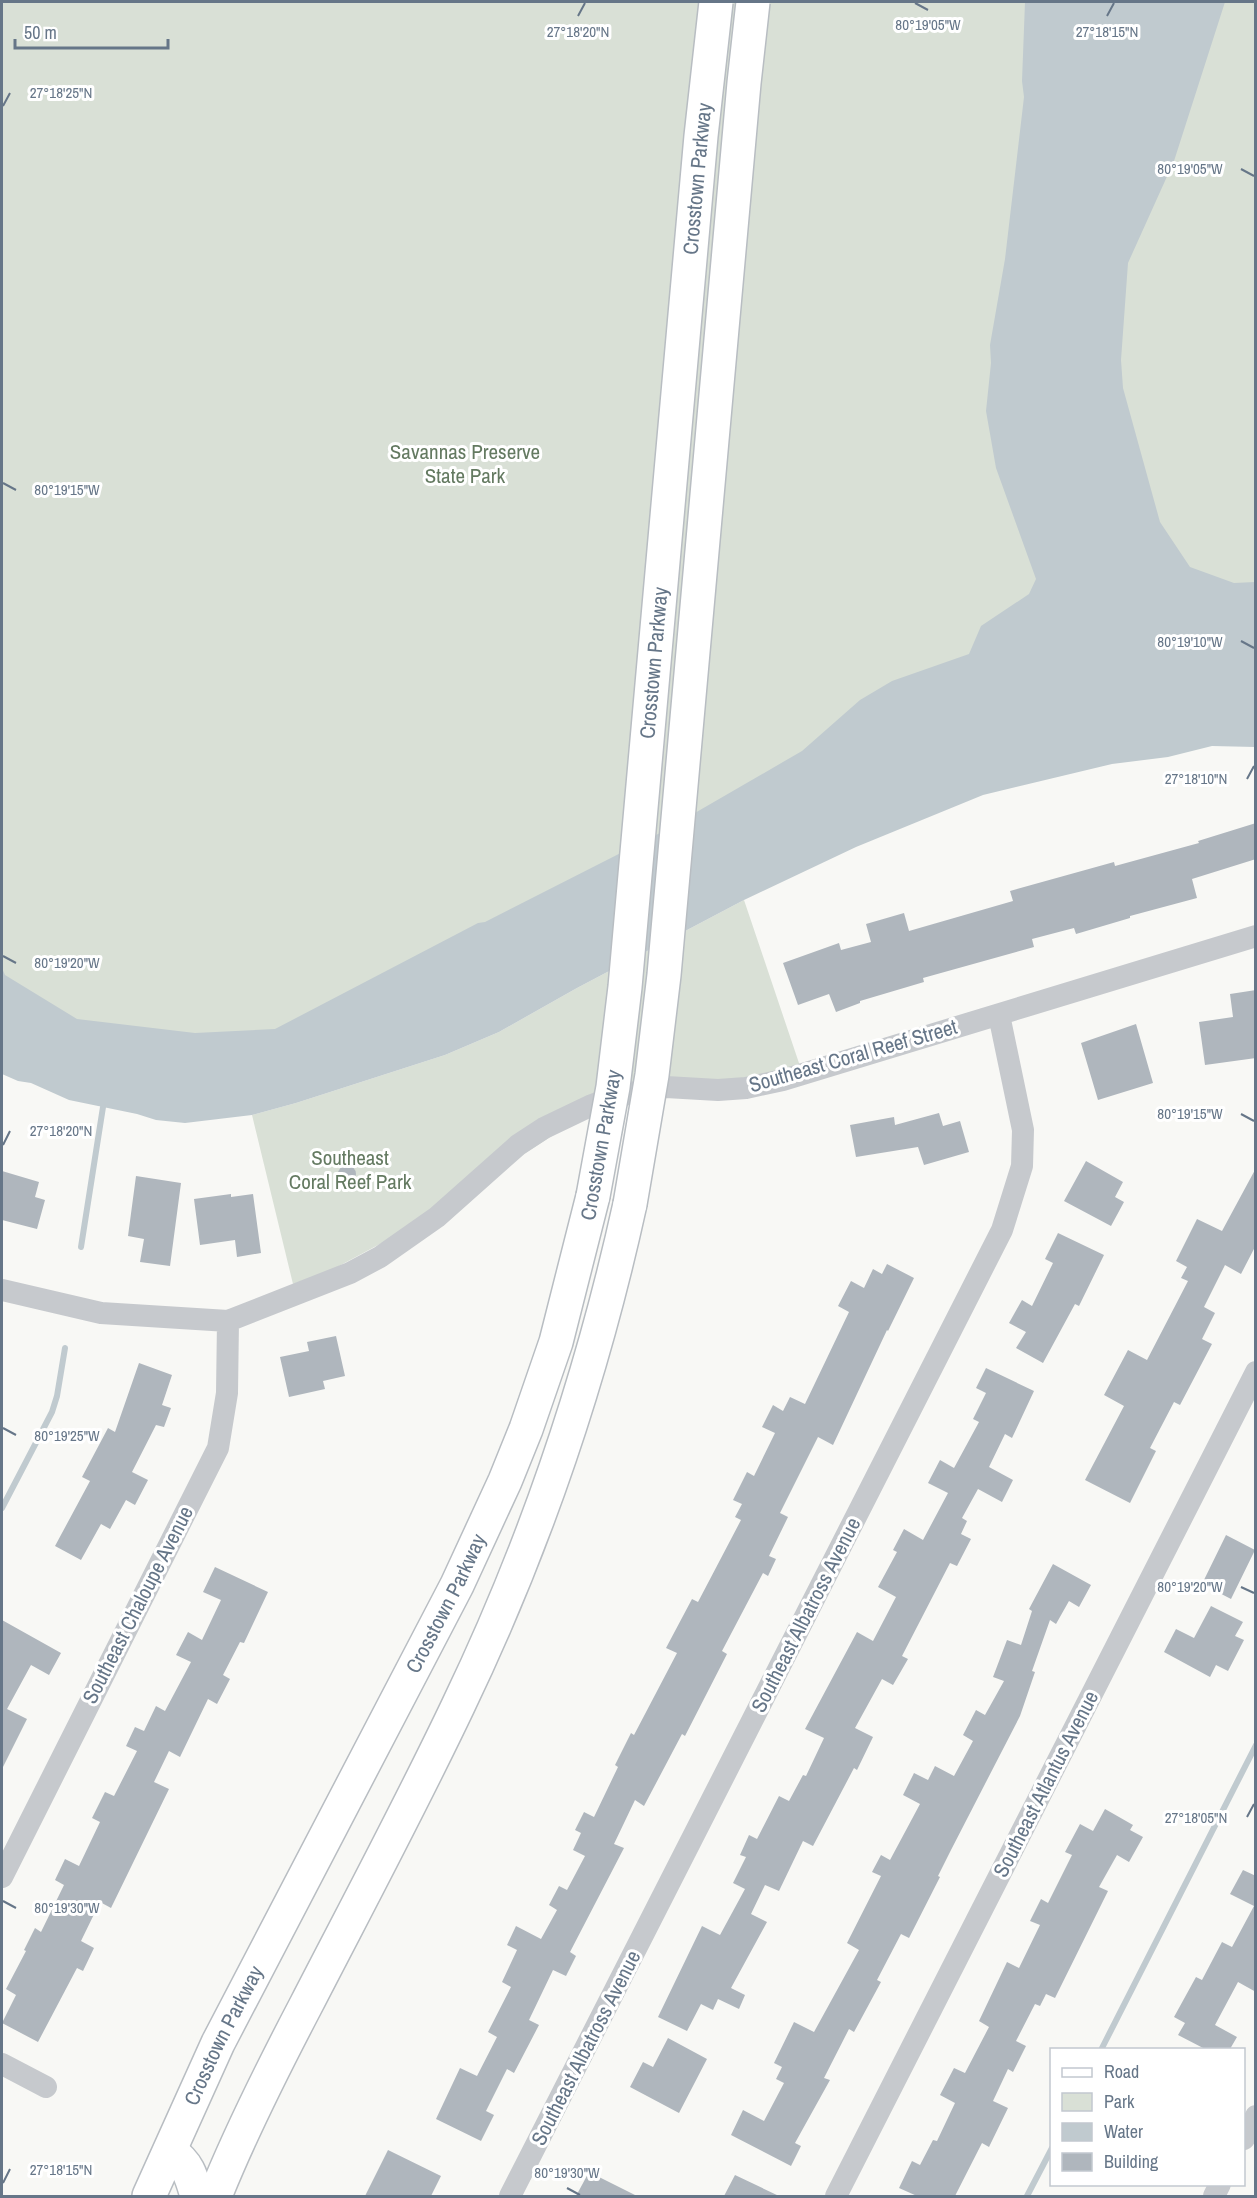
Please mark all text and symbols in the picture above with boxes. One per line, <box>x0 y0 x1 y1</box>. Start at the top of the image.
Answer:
scale bar <box>15 12 168 50</box>
text: 80°19'05"W <box>895 14 961 35</box>
text: 50 m <box>24 20 57 45</box>
text: 27°18'20"N <box>547 21 609 42</box>
text: 27°18'15"N <box>1076 21 1138 42</box>
text: 27°18'25"N <box>30 82 92 103</box>
street label: Crosstown Parkway <box>675 101 719 256</box>
text: 80°19'05"W <box>1157 158 1223 179</box>
park label: Savannas Preserve State Park <box>390 437 540 490</box>
text: 80°19'15"W <box>34 479 100 500</box>
street label: Crosstown Parkway <box>632 585 675 740</box>
text: 80°19'10"W <box>1157 631 1223 652</box>
text: 27°18'10"N <box>1165 768 1227 789</box>
text: 80°19'20"W <box>34 952 100 973</box>
street label: Southeast Coral Reef Street <box>745 1012 961 1099</box>
street label: Crosstown Parkway <box>573 1067 628 1222</box>
text: 80°19'15"W <box>1157 1103 1223 1124</box>
text: 27°18'20"N <box>30 1120 92 1141</box>
park label: Southeast Coral Reef Park <box>289 1143 412 1196</box>
text: 80°19'25"W <box>34 1425 100 1446</box>
street label: Southeast Chaloupe Avenue <box>75 1501 200 1708</box>
street label: Southeast Albatross Avenue <box>744 1512 867 1717</box>
street label: Crosstown Parkway <box>399 1529 493 1678</box>
text: 80°19'20"W <box>1157 1576 1223 1597</box>
street label: Southeast Atlantus Avenue <box>986 1686 1105 1882</box>
text: 27°18'05"N <box>1165 1807 1227 1828</box>
text: 80°19'30"W <box>34 1897 100 1918</box>
street label: Southeast Albatross Avenue <box>524 1945 647 2150</box>
street label: Crosstown Parkway <box>177 1960 270 2110</box>
legend <box>1050 2048 1245 2186</box>
text: Road <box>1104 2059 1139 2084</box>
text: Park <box>1104 2089 1135 2114</box>
text: Water <box>1104 2119 1143 2144</box>
text: Building <box>1104 2149 1159 2174</box>
text: 27°18'15"N <box>30 2159 92 2180</box>
text: 80°19'30"W <box>534 2162 600 2183</box>

